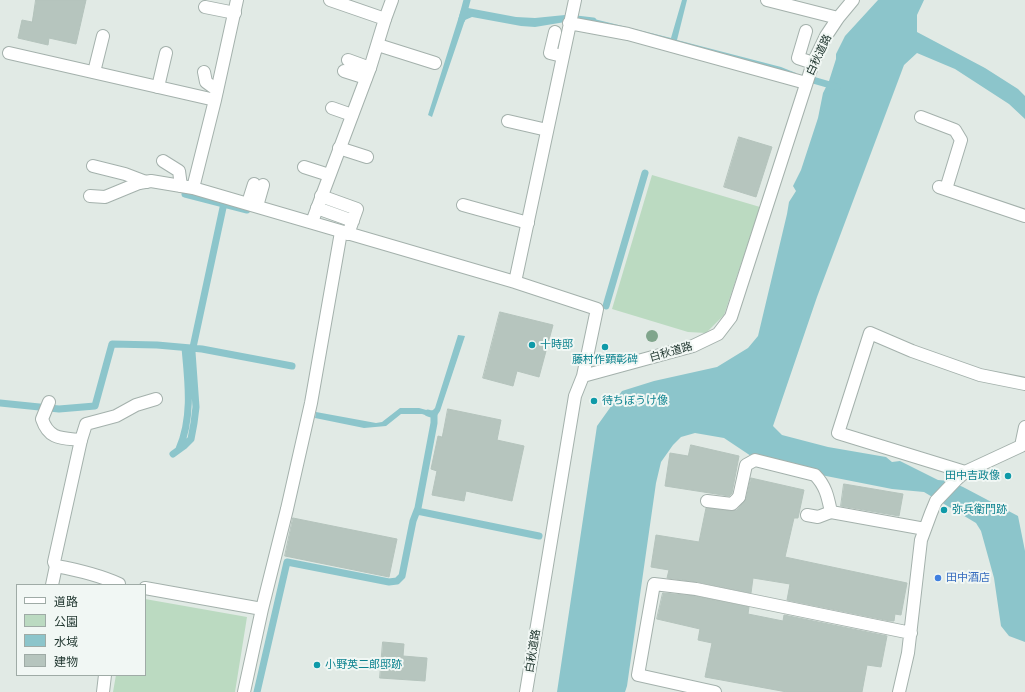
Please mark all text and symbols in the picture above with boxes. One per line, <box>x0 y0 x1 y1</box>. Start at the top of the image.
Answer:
street label: 白秋道路 <box>804 32 834 78</box>
place label: 十時邸 <box>540 338 573 352</box>
marker: 十時邸 <box>527 340 537 350</box>
street label: 白秋道路 <box>648 340 694 364</box>
marker: 藤村作顕彰碑 <box>600 342 610 352</box>
place label: 藤村作顕彰碑 <box>572 353 638 367</box>
place label: 待ちぼうけ像 <box>602 394 668 408</box>
marker: 待ちぼうけ像 <box>589 396 599 406</box>
place label: 田中吉政像 <box>945 469 1000 483</box>
marker: 田中吉政像 <box>1003 471 1013 481</box>
place label: 弥兵衛門跡 <box>952 503 1007 517</box>
marker: 弥兵衛門跡 <box>939 505 949 515</box>
place label: 田中酒店 <box>946 571 990 585</box>
marker: 田中酒店 <box>933 573 943 583</box>
legend <box>16 584 146 676</box>
text: 道路 <box>54 594 78 609</box>
text: 公園 <box>54 614 78 629</box>
street label: 白秋道路 <box>523 628 543 674</box>
text: 水域 <box>54 634 78 649</box>
text: 建物 <box>54 654 78 669</box>
place label: 小野英二郎邸跡 <box>325 658 402 672</box>
marker: 小野英二郎邸跡 <box>312 660 322 670</box>

